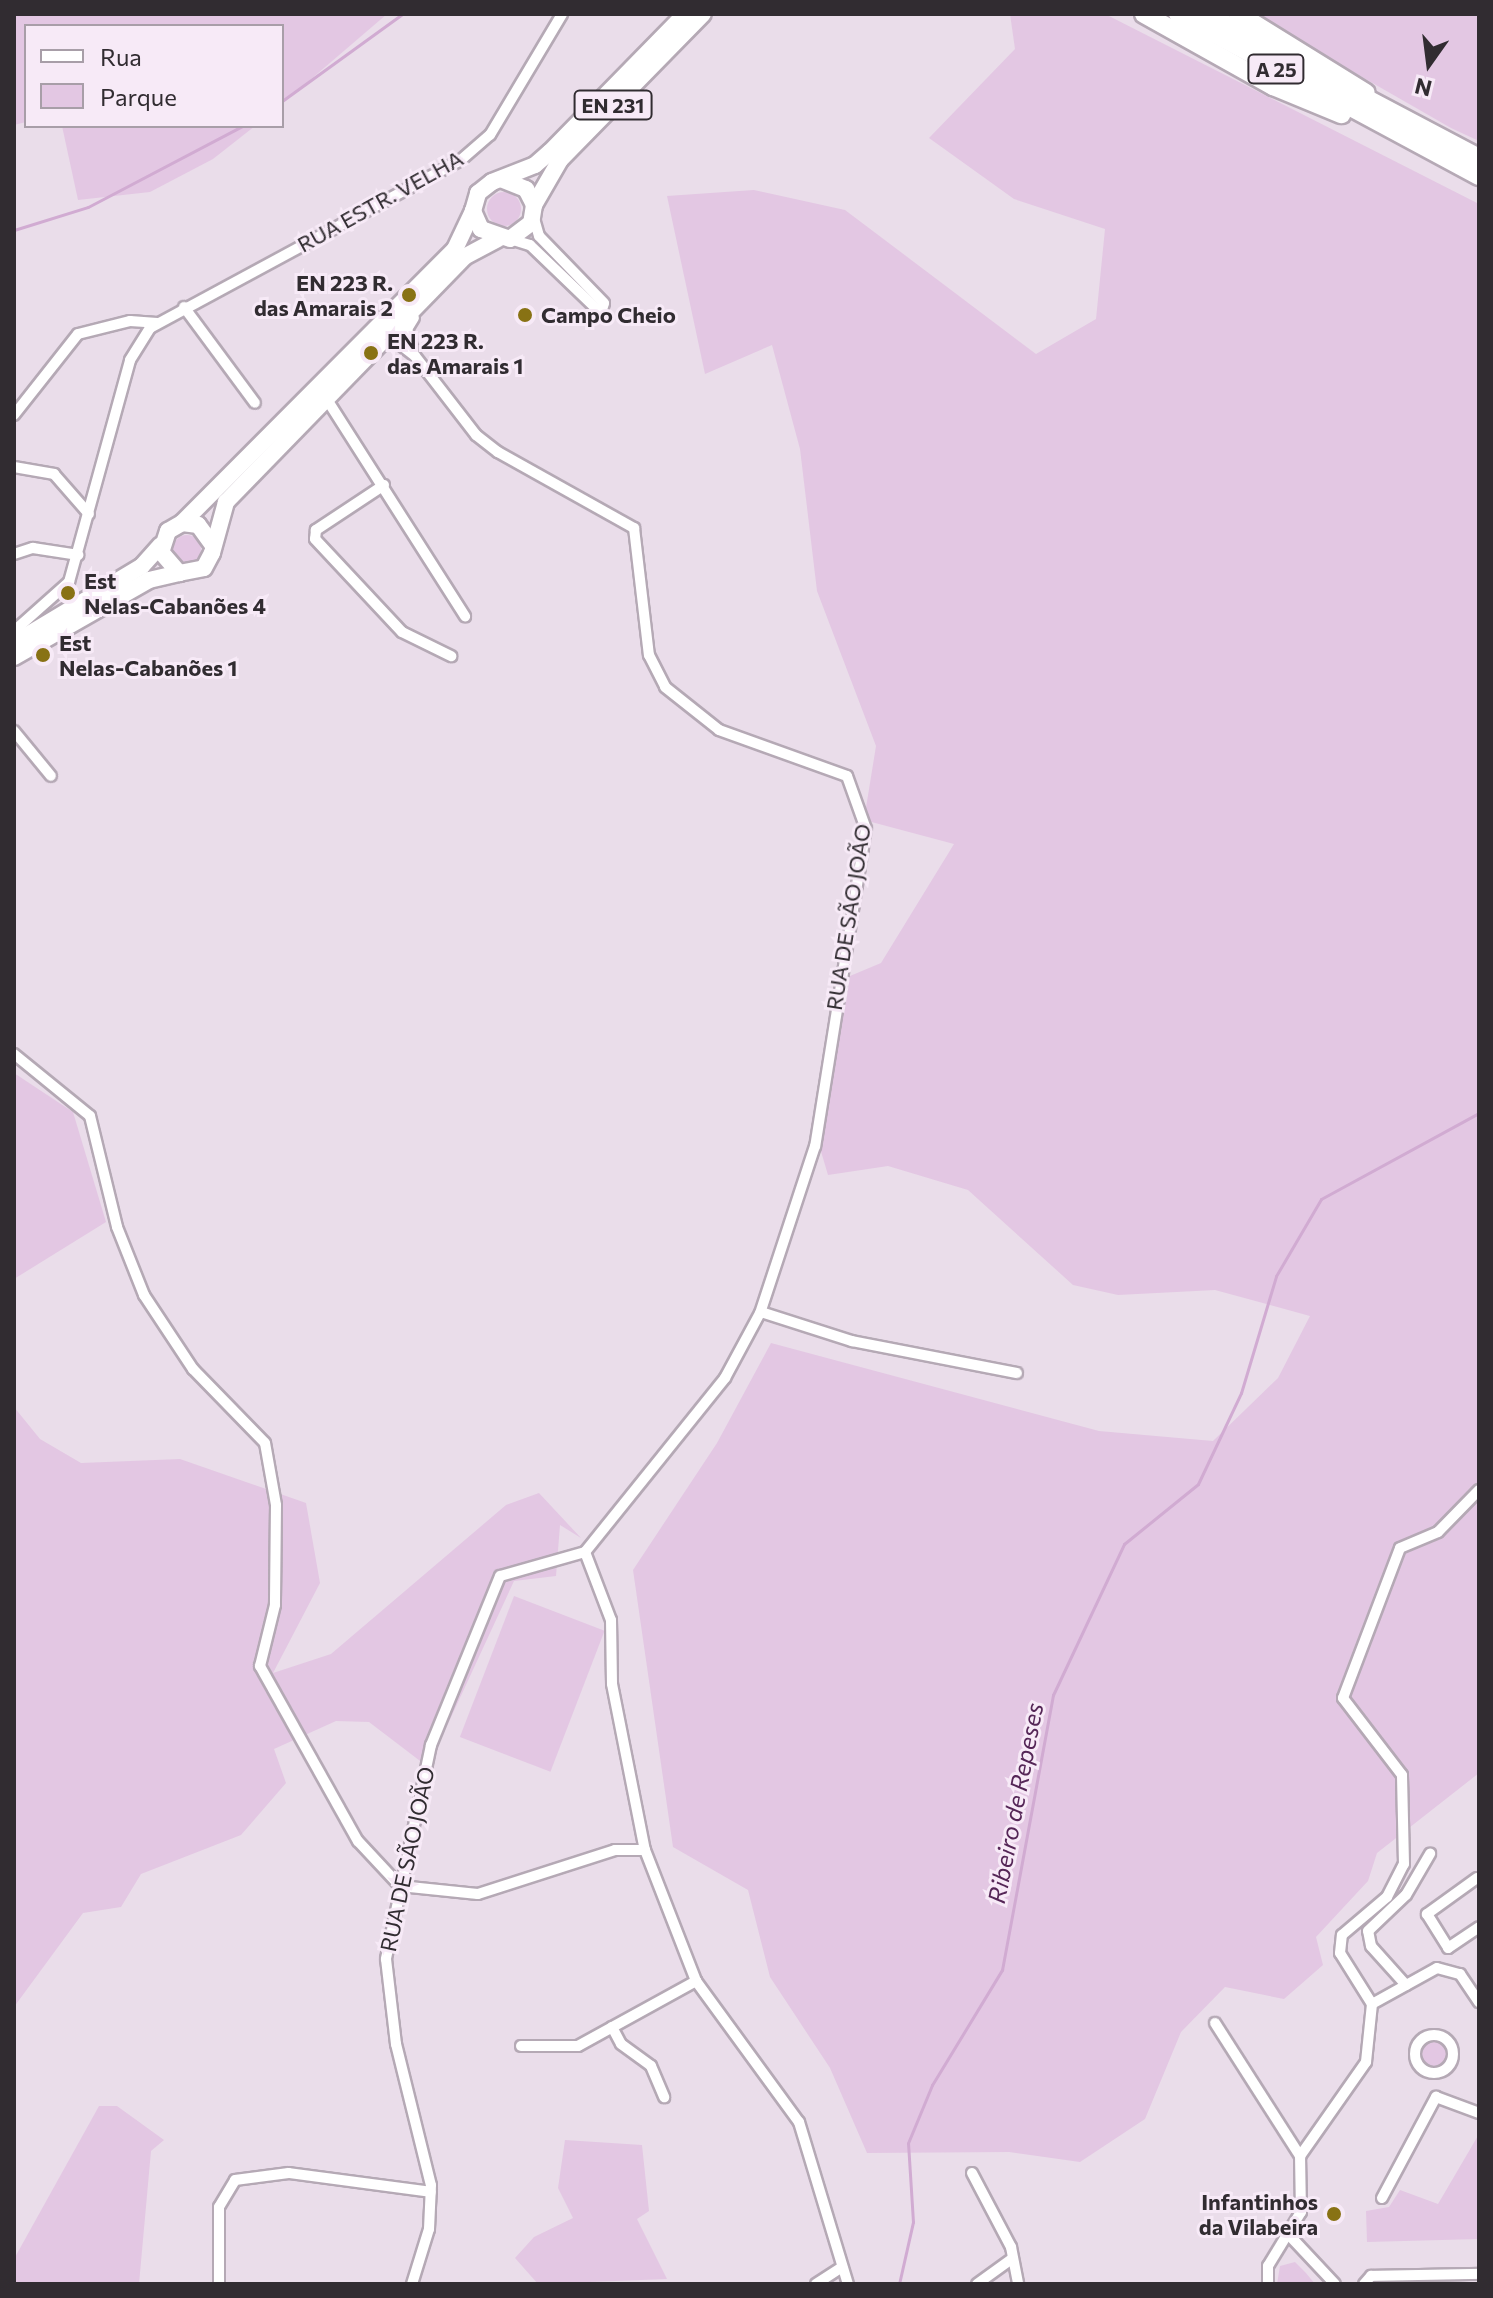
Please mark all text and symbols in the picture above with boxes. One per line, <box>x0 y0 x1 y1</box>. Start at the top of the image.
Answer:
legend <box>24 24 284 128</box>
north arrow <box>1389 24 1469 104</box>
text: Rua <box>100 42 142 71</box>
road number: A 25 <box>1246 53 1306 85</box>
text: N <box>1412 73 1434 103</box>
text: Parque <box>100 82 177 111</box>
road number: EN 231 <box>573 89 653 121</box>
street label: RUA ESTR. VELHA <box>292 144 468 258</box>
place label: EN 223 R. das Amarais 2 <box>254 269 393 320</box>
marker: EN 223 R. das Amarais 2 <box>400 286 418 304</box>
place label: Campo Cheio <box>541 302 676 328</box>
marker: Campo Cheio <box>516 306 534 324</box>
place label: EN 223 R. das Amarais 1 <box>387 327 523 378</box>
marker: EN 223 R. das Amarais 1 <box>362 344 380 362</box>
place label: Est Nelas-Cabanões 4 <box>84 567 266 618</box>
marker: Est Nelas-Cabanões 4 <box>59 584 77 602</box>
place label: Est Nelas-Cabanões 1 <box>59 629 237 680</box>
marker: Est Nelas-Cabanões 1 <box>34 646 52 664</box>
street label: RUA DE SÃO JOÃO <box>820 822 876 1012</box>
water label: Ribeiro de Repeses <box>981 1700 1049 1906</box>
street label: RUA DE SÃO JOÃO <box>375 1764 439 1954</box>
place label: Infantinhos da Vilabeira <box>1199 2188 1318 2240</box>
marker: Infantinhos da Vilabeira <box>1325 2205 1343 2223</box>

